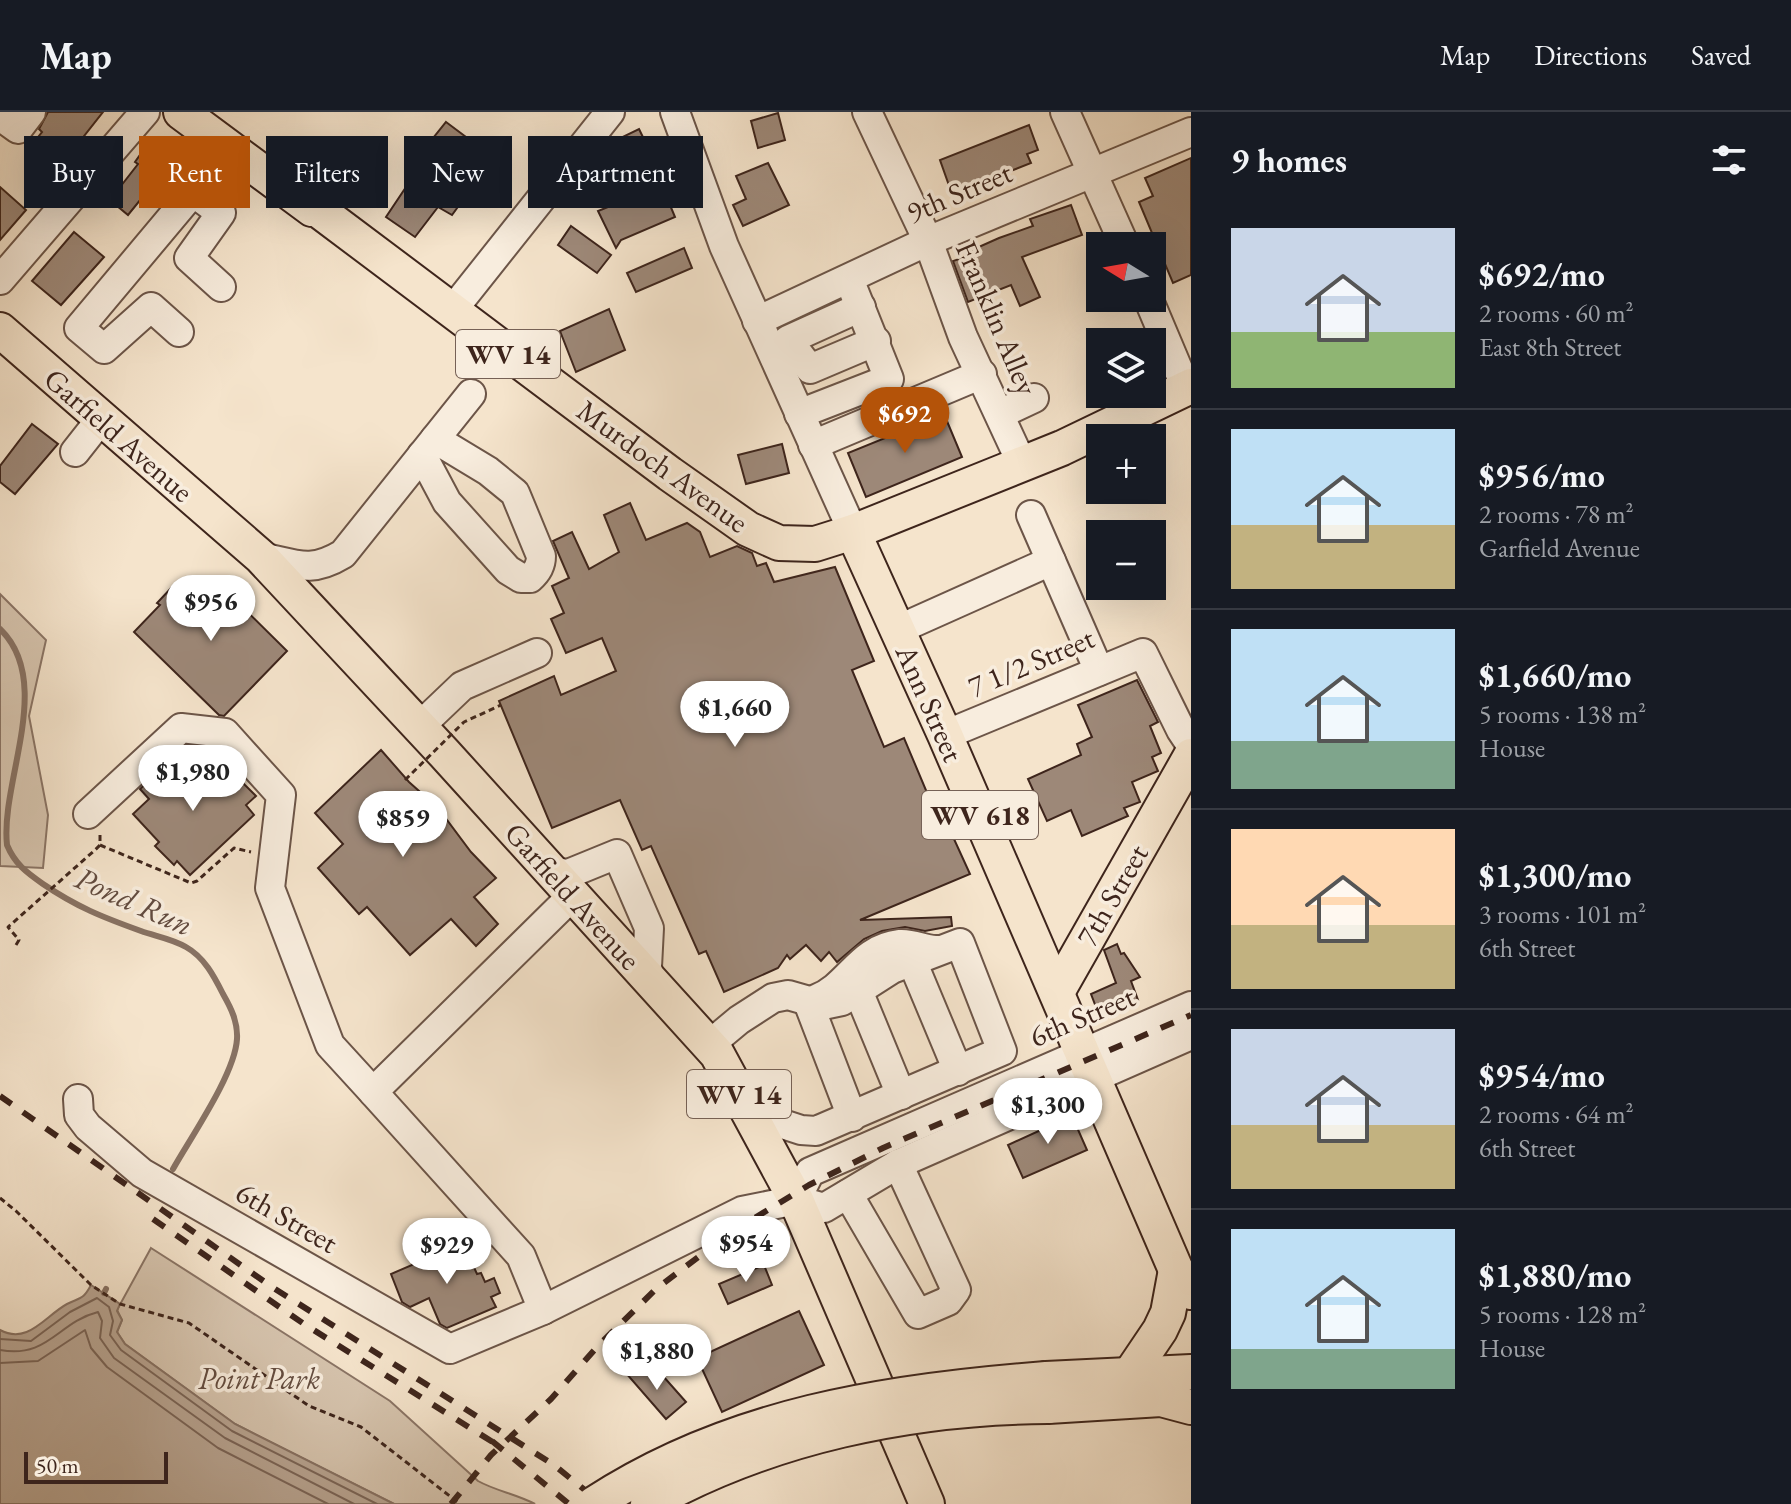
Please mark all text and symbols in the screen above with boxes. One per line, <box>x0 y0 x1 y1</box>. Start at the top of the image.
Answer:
text: Map <box>40 31 112 80</box>
text: Map <box>1440 37 1490 73</box>
text: Directions <box>1534 37 1647 73</box>
text: Saved <box>1691 37 1751 73</box>
chip: Buy <box>24 136 123 208</box>
chip: Rent <box>139 136 250 208</box>
chip: Filters <box>266 136 388 208</box>
chip: New <box>404 136 512 208</box>
chip: Apartment <box>528 136 703 208</box>
text: 9 homes <box>1231 138 1347 182</box>
icon: filters <box>1707 138 1751 182</box>
street label: 9th Street <box>900 152 1018 232</box>
north arrow <box>1086 232 1166 312</box>
map controls <box>1086 232 1166 600</box>
street label: Franklin Alley <box>947 235 1047 402</box>
text: $692/mo <box>1479 252 1605 296</box>
icon: home <box>1295 260 1391 356</box>
text: 2 rooms · 60 m² <box>1479 296 1634 330</box>
button: layers <box>1086 328 1166 408</box>
road number: WV 14 <box>456 330 560 378</box>
text: East 8th Street <box>1479 330 1622 364</box>
street label: Garfield Avenue <box>36 359 202 511</box>
pin: $692 <box>858 387 952 455</box>
street label: Murdoch Avenue <box>570 391 756 541</box>
text: $692 <box>878 396 932 430</box>
button: + <box>1086 424 1166 504</box>
text: $956/mo <box>1479 453 1605 497</box>
icon: home <box>1295 461 1391 557</box>
text: 2 rooms · 78 m² <box>1479 497 1634 531</box>
button: − <box>1086 520 1166 600</box>
text: Garfield Avenue <box>1479 531 1640 565</box>
pin: $956 <box>164 575 258 643</box>
text: $956 <box>184 584 238 618</box>
street label: 7 1/2 Street <box>962 618 1100 706</box>
street label: Ann Street <box>886 637 973 768</box>
text: $1,660/mo <box>1479 653 1631 697</box>
icon: home <box>1295 661 1391 757</box>
pin: $1,660 <box>670 681 800 749</box>
text: $1,660 <box>698 690 772 724</box>
text: 5 rooms · 138 m² <box>1479 697 1646 731</box>
text: House <box>1479 731 1545 765</box>
pin: $1,980 <box>128 745 258 813</box>
text: $1,980 <box>156 754 230 788</box>
pin: $859 <box>356 791 450 859</box>
road number: WV 618 <box>922 791 1038 839</box>
text: $859 <box>376 800 430 834</box>
street label: Garfield Avenue <box>496 814 650 978</box>
street label: 7th Street <box>1067 837 1157 953</box>
text: $1,300/mo <box>1479 853 1631 897</box>
water label: Pond Run <box>68 856 200 946</box>
icon: home <box>1295 861 1391 957</box>
text: 3 rooms · 101 m² <box>1479 897 1646 931</box>
text: 6th Street <box>1479 931 1575 965</box>
street label: 6th Street <box>1023 976 1141 1056</box>
text: $954/mo <box>1479 1053 1605 1097</box>
icon: home <box>1295 1061 1391 1157</box>
road number: WV 14 <box>687 1070 791 1118</box>
pin: $1,300 <box>983 1078 1113 1146</box>
text: $1,300 <box>1011 1087 1085 1121</box>
text: 2 rooms · 64 m² <box>1479 1097 1634 1131</box>
text: 6th Street <box>1479 1131 1575 1165</box>
street label: 6th Street <box>229 1172 345 1262</box>
pin: $954 <box>699 1216 793 1284</box>
pin: $929 <box>400 1218 494 1286</box>
text: $954 <box>719 1225 773 1259</box>
text: $929 <box>420 1227 474 1261</box>
text: $1,880/mo <box>1479 1253 1631 1297</box>
icon: home <box>1295 1261 1391 1357</box>
text: 5 rooms · 128 m² <box>1479 1297 1646 1331</box>
pin: $1,880 <box>592 1324 722 1392</box>
text: House <box>1479 1331 1545 1365</box>
text: $1,880 <box>620 1333 694 1367</box>
park label: Point Park <box>198 1359 320 1398</box>
scale bar <box>24 1448 168 1484</box>
text: 50 m <box>36 1451 79 1480</box>

